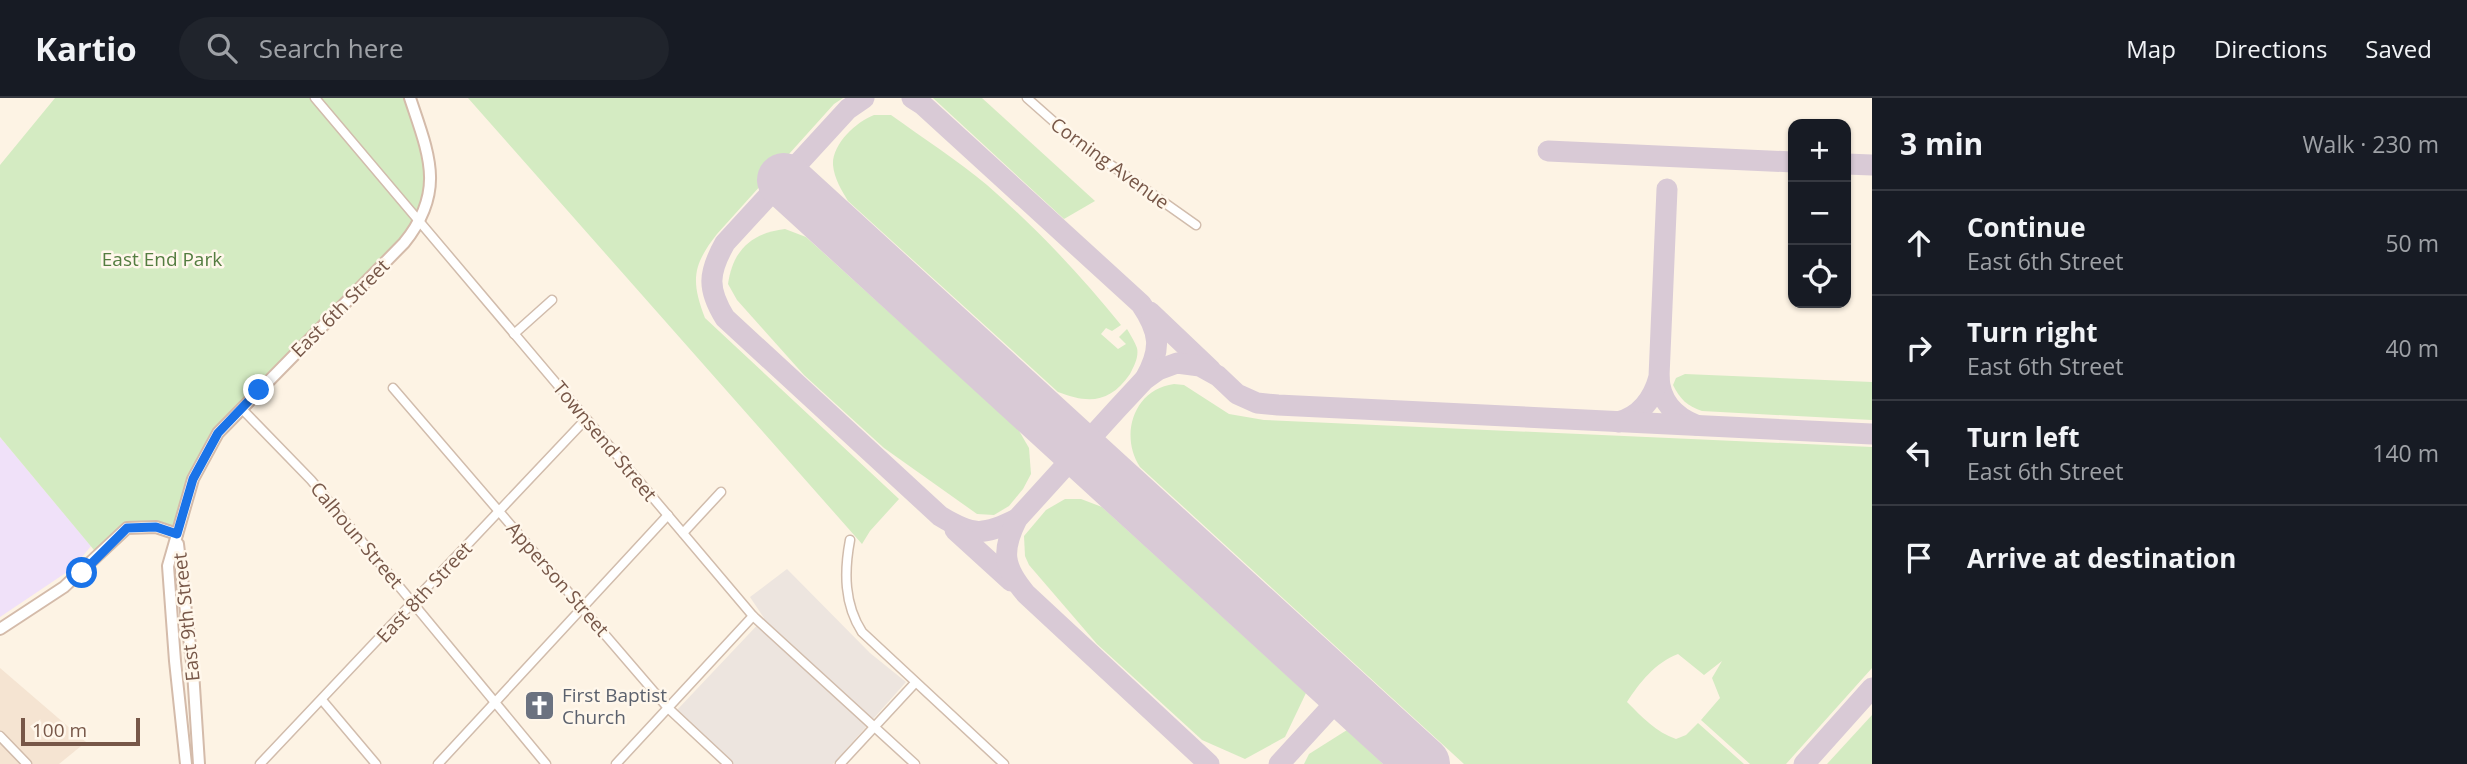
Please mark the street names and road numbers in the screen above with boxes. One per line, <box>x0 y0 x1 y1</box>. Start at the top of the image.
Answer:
street label: Corning Avenue <box>1045 111 1175 215</box>
street label: East 6th Street <box>285 253 395 363</box>
street label: Townsend Street <box>547 375 663 507</box>
street label: Calhoun Street <box>305 476 409 594</box>
street label: Apperson Street <box>501 516 615 642</box>
street label: East 8th Street <box>370 536 478 648</box>
street label: East 9th Street <box>166 551 206 683</box>

